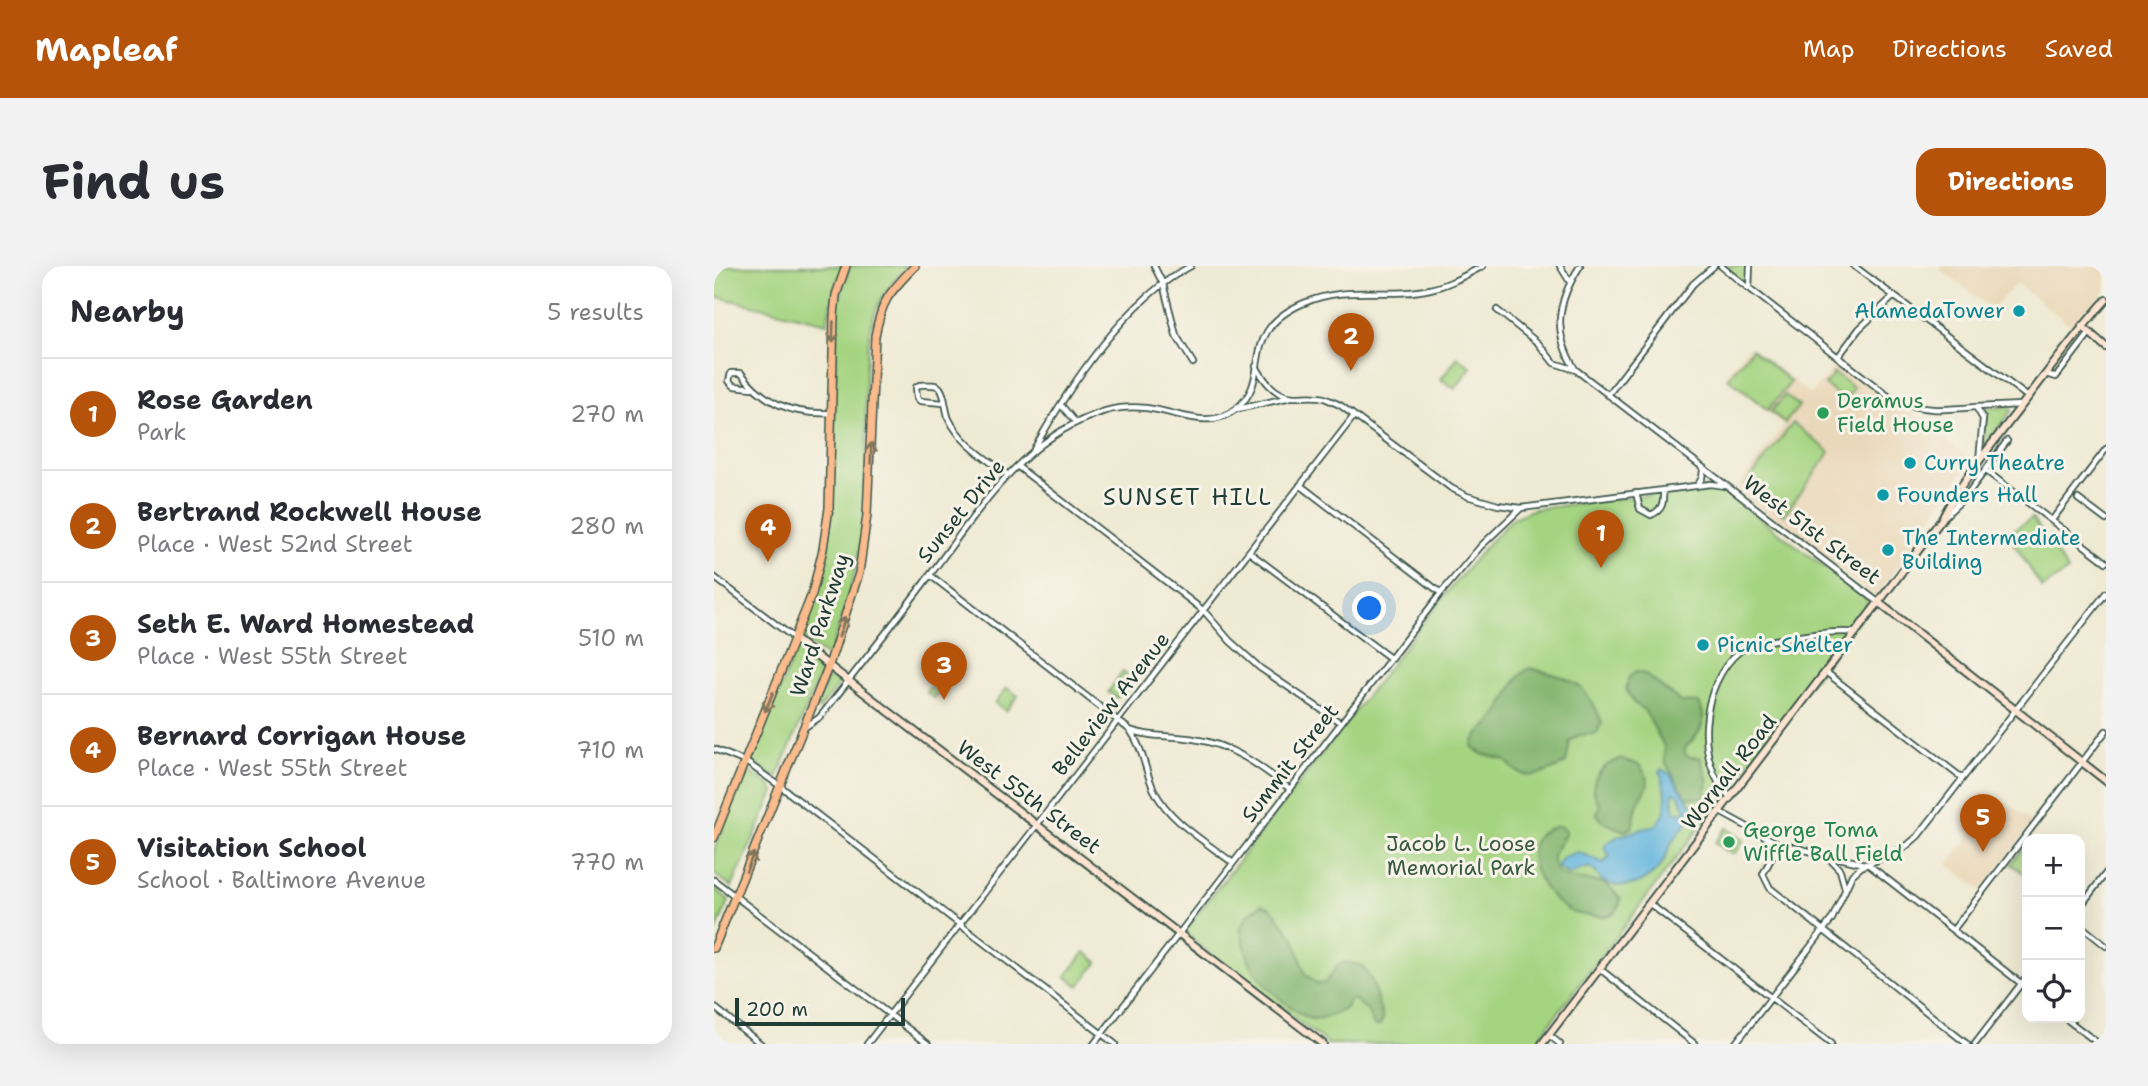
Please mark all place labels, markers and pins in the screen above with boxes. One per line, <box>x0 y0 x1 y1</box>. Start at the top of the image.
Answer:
place label: AlamedaTower <box>1854 297 2005 325</box>
marker: AlamedaTower <box>2011 303 2027 319</box>
pin: 2 <box>1328 313 1374 371</box>
place label: Deramus Field House <box>1837 387 1954 439</box>
marker: Deramus Field House <box>1815 405 1831 421</box>
place label: Curry Theatre <box>1924 449 2065 477</box>
marker: Curry Theatre <box>1902 455 1918 471</box>
place label: Founders Hall <box>1897 481 2038 509</box>
marker: Founders Hall <box>1875 487 1891 503</box>
pin: 4 <box>745 504 791 562</box>
pin: 1 <box>1578 510 1624 568</box>
place label: The Intermediate Building <box>1902 524 2081 576</box>
marker: The Intermediate Building <box>1880 542 1896 558</box>
place label: Picnic Shelter <box>1717 631 1853 659</box>
marker: Picnic Shelter <box>1695 637 1711 653</box>
pin: 3 <box>921 642 967 700</box>
pin: 5 <box>1960 794 2006 852</box>
place label: George Toma Wiffle Ball Field <box>1743 816 1903 868</box>
marker: George Toma Wiffle Ball Field <box>1721 834 1737 850</box>

